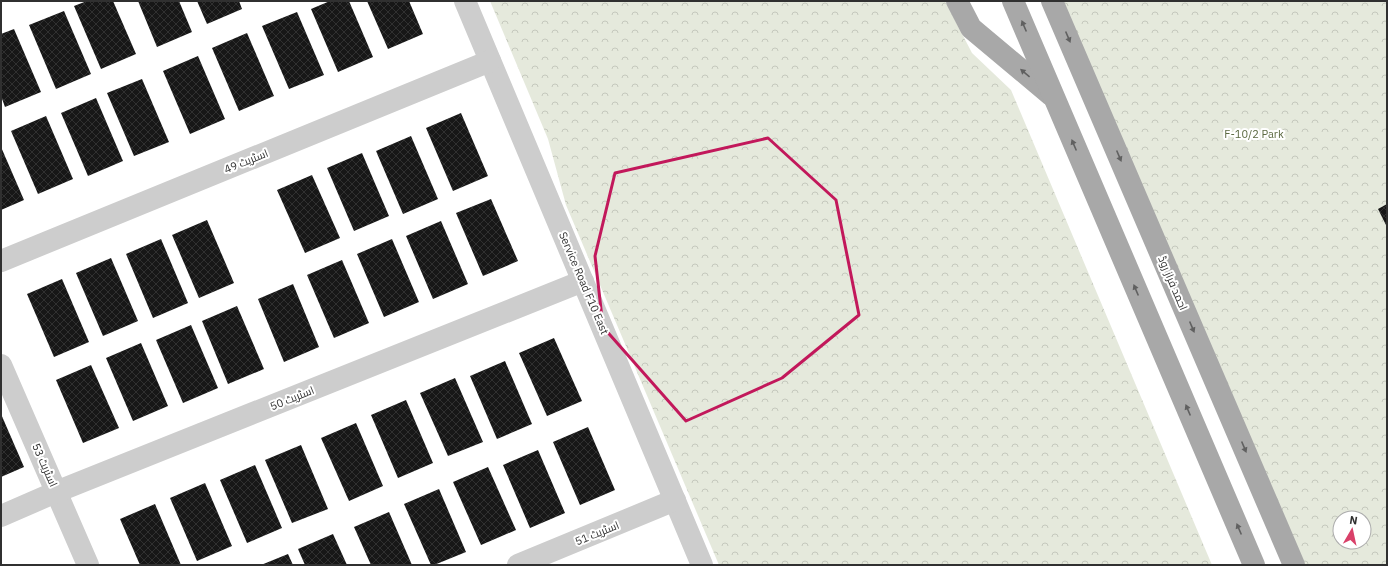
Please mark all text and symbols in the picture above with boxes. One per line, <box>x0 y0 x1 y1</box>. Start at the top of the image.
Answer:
one-way arrow <box>1020 19 1026 31</box>
one-way arrow <box>1065 31 1071 42</box>
one-way arrow <box>1020 69 1030 78</box>
park label: F-10/2 Park <box>1224 127 1284 141</box>
one-way arrow <box>1071 138 1077 150</box>
street label: اسٹریٹ 49 <box>222 146 270 176</box>
one-way arrow <box>1116 151 1122 162</box>
street label: Service Road F10 East <box>556 230 612 337</box>
street label: احمد فراز روڈ <box>1155 254 1191 312</box>
one-way arrow <box>1133 284 1139 296</box>
one-way arrow <box>1190 322 1196 334</box>
street label: اسٹریٹ 50 <box>268 383 316 413</box>
one-way arrow <box>1184 403 1190 415</box>
street label: اسٹریٹ 53 <box>29 441 61 489</box>
one-way arrow <box>1241 441 1247 453</box>
north arrow <box>1332 510 1372 550</box>
text: N <box>1349 513 1359 528</box>
street label: اسٹریٹ 51 <box>573 518 621 548</box>
one-way arrow <box>1235 523 1241 535</box>

